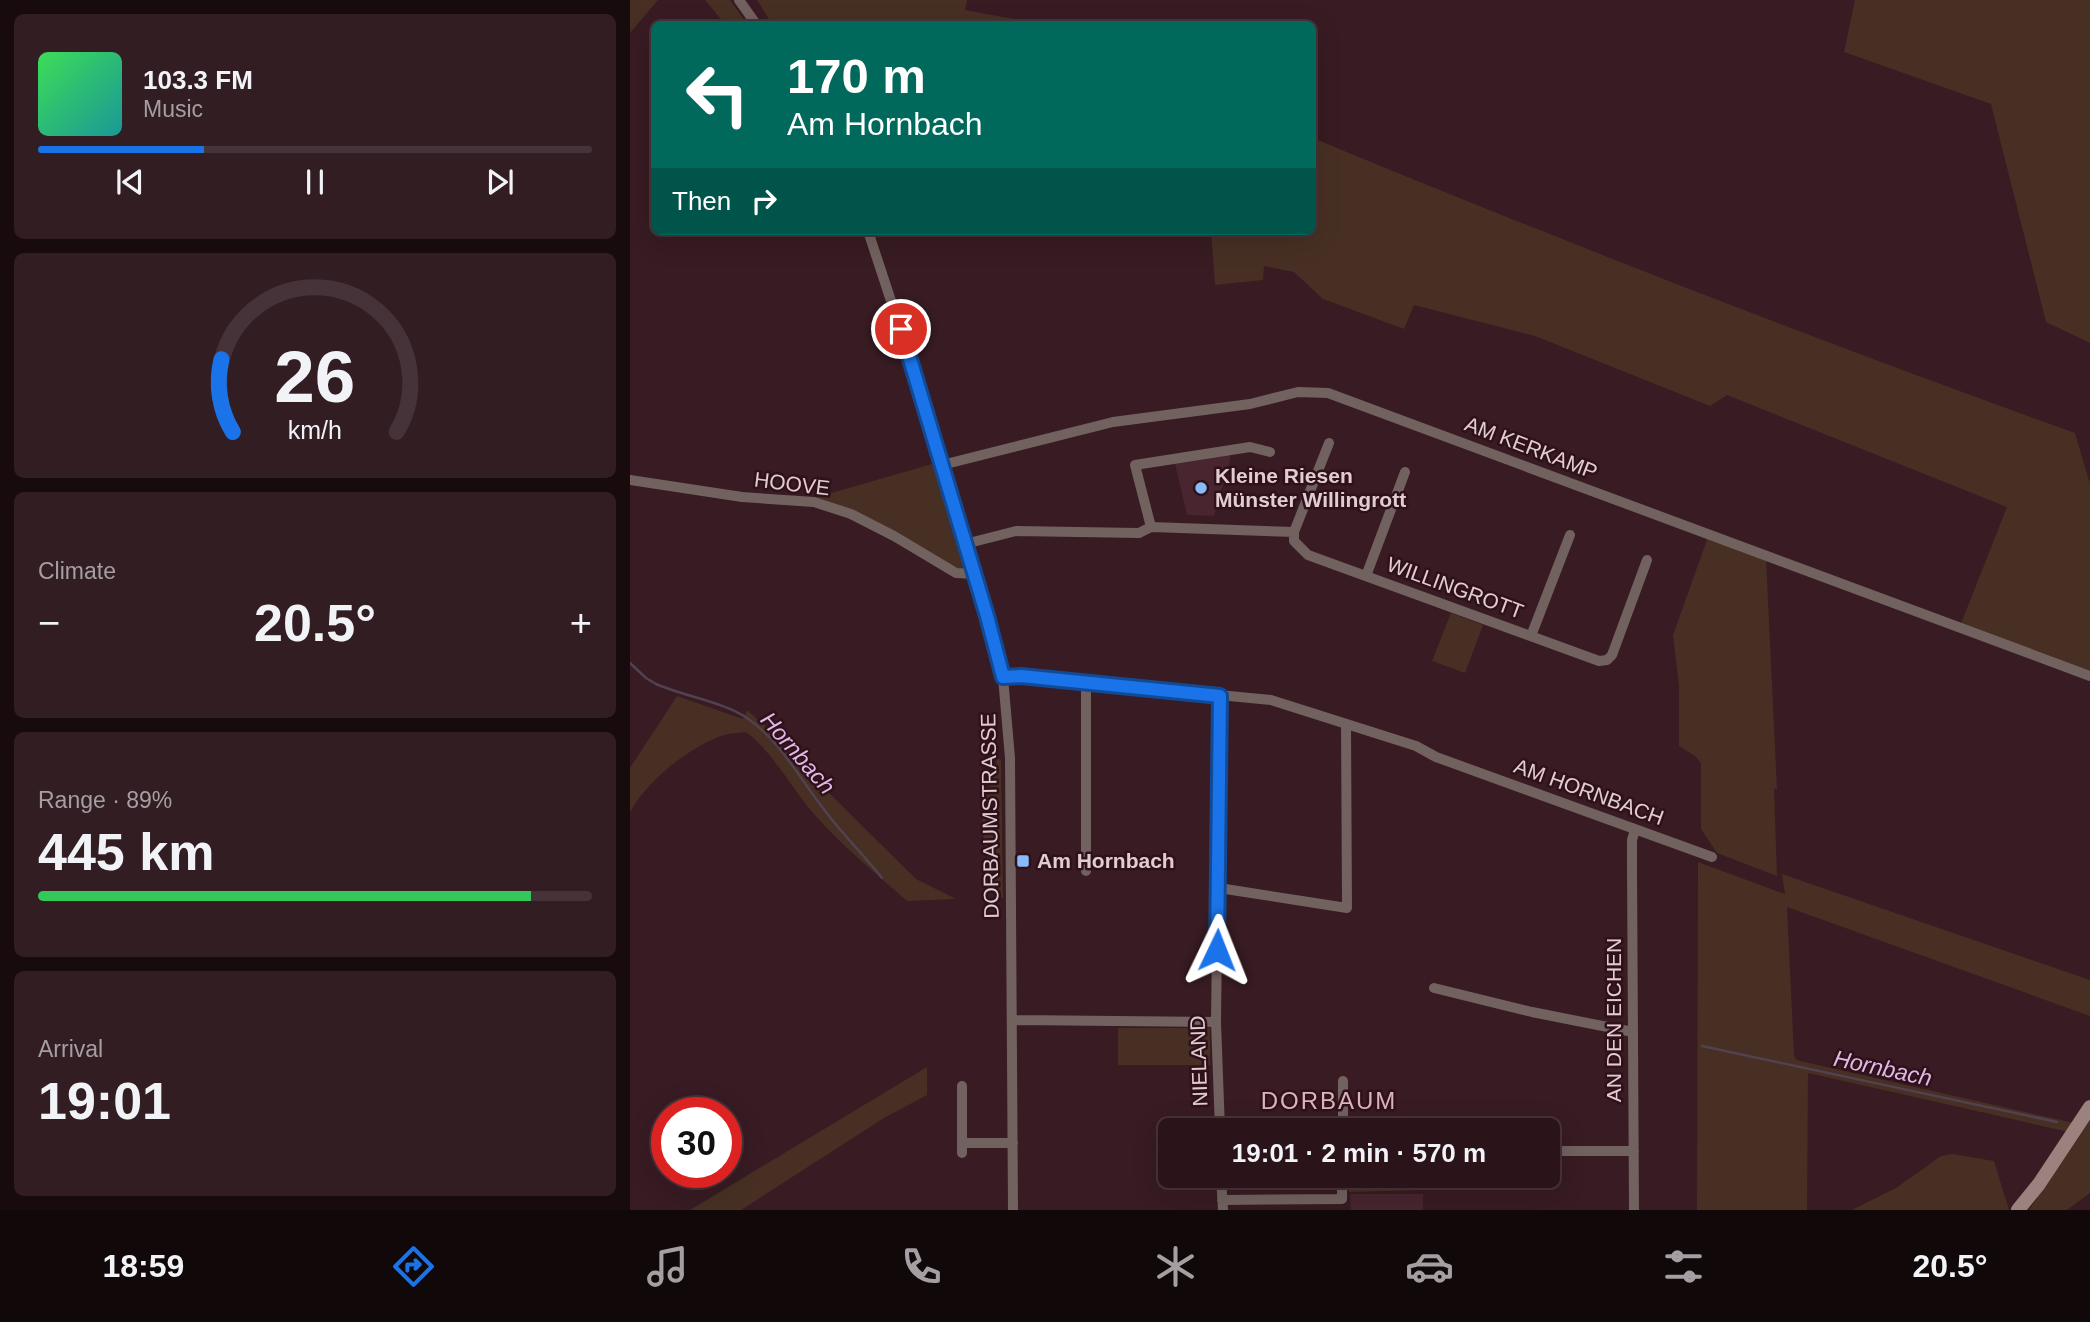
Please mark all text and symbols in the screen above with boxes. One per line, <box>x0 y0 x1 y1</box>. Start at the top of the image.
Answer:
icon: left <box>672 49 763 140</box>
text: 170 m <box>787 49 926 103</box>
text: 103.3 FM <box>143 65 253 95</box>
text: Music <box>143 96 203 122</box>
text: Am Hornbach <box>787 106 983 142</box>
icon: previous <box>111 163 149 201</box>
icon: pause <box>296 163 334 201</box>
icon: next <box>481 163 519 201</box>
icon: right <box>745 182 783 220</box>
text: Then <box>672 186 731 216</box>
pin <box>871 299 931 359</box>
icon: arrive <box>882 310 920 348</box>
text: 26 <box>275 336 355 417</box>
street label: AM KERKAMP <box>1462 412 1601 483</box>
text: km/h <box>288 416 342 444</box>
place label: Kleine Riesen Münster Willingrott <box>1215 464 1406 511</box>
street label: HOOVE <box>753 467 831 500</box>
marker: Kleine Riesen Münster Willingrott <box>1193 480 1209 496</box>
street label: WILLINGROTT <box>1384 552 1527 623</box>
text: Climate <box>38 558 116 584</box>
text: 20.5° <box>254 594 376 652</box>
text: − <box>38 602 60 644</box>
text: + <box>570 602 592 644</box>
water label: Hornbach <box>755 707 841 799</box>
street label: DORBAUMSTRASSE <box>976 713 1003 919</box>
street label: AM HORNBACH <box>1511 754 1667 829</box>
text: Range · 89% <box>38 787 172 813</box>
text: 445 km <box>38 823 214 881</box>
place label: Am Hornbach <box>1037 849 1175 872</box>
marker: Am Hornbach <box>1015 853 1031 869</box>
position arrow <box>1180 913 1254 987</box>
street label: AN DEN EICHEN <box>1602 938 1625 1102</box>
street label: NIELAND <box>1185 1015 1212 1107</box>
text: Arrival <box>38 1036 103 1062</box>
water label: Hornbach <box>1832 1045 1934 1091</box>
text: 19:01 <box>38 1072 171 1130</box>
district label: DORBAUM <box>1261 1087 1397 1114</box>
speed limit sign: 30 <box>651 1097 742 1188</box>
text: 19:01 · 2 min · 570 m <box>1232 1138 1486 1168</box>
icon: directions <box>389 1242 438 1291</box>
icon: music <box>643 1242 692 1291</box>
icon: phone <box>897 1242 946 1291</box>
icon: climate <box>1151 1242 1200 1291</box>
icon: car <box>1405 1242 1454 1291</box>
icon: filters <box>1659 1242 1708 1291</box>
text: 18:59 <box>102 1248 184 1284</box>
text: 20.5° <box>1912 1248 1987 1284</box>

